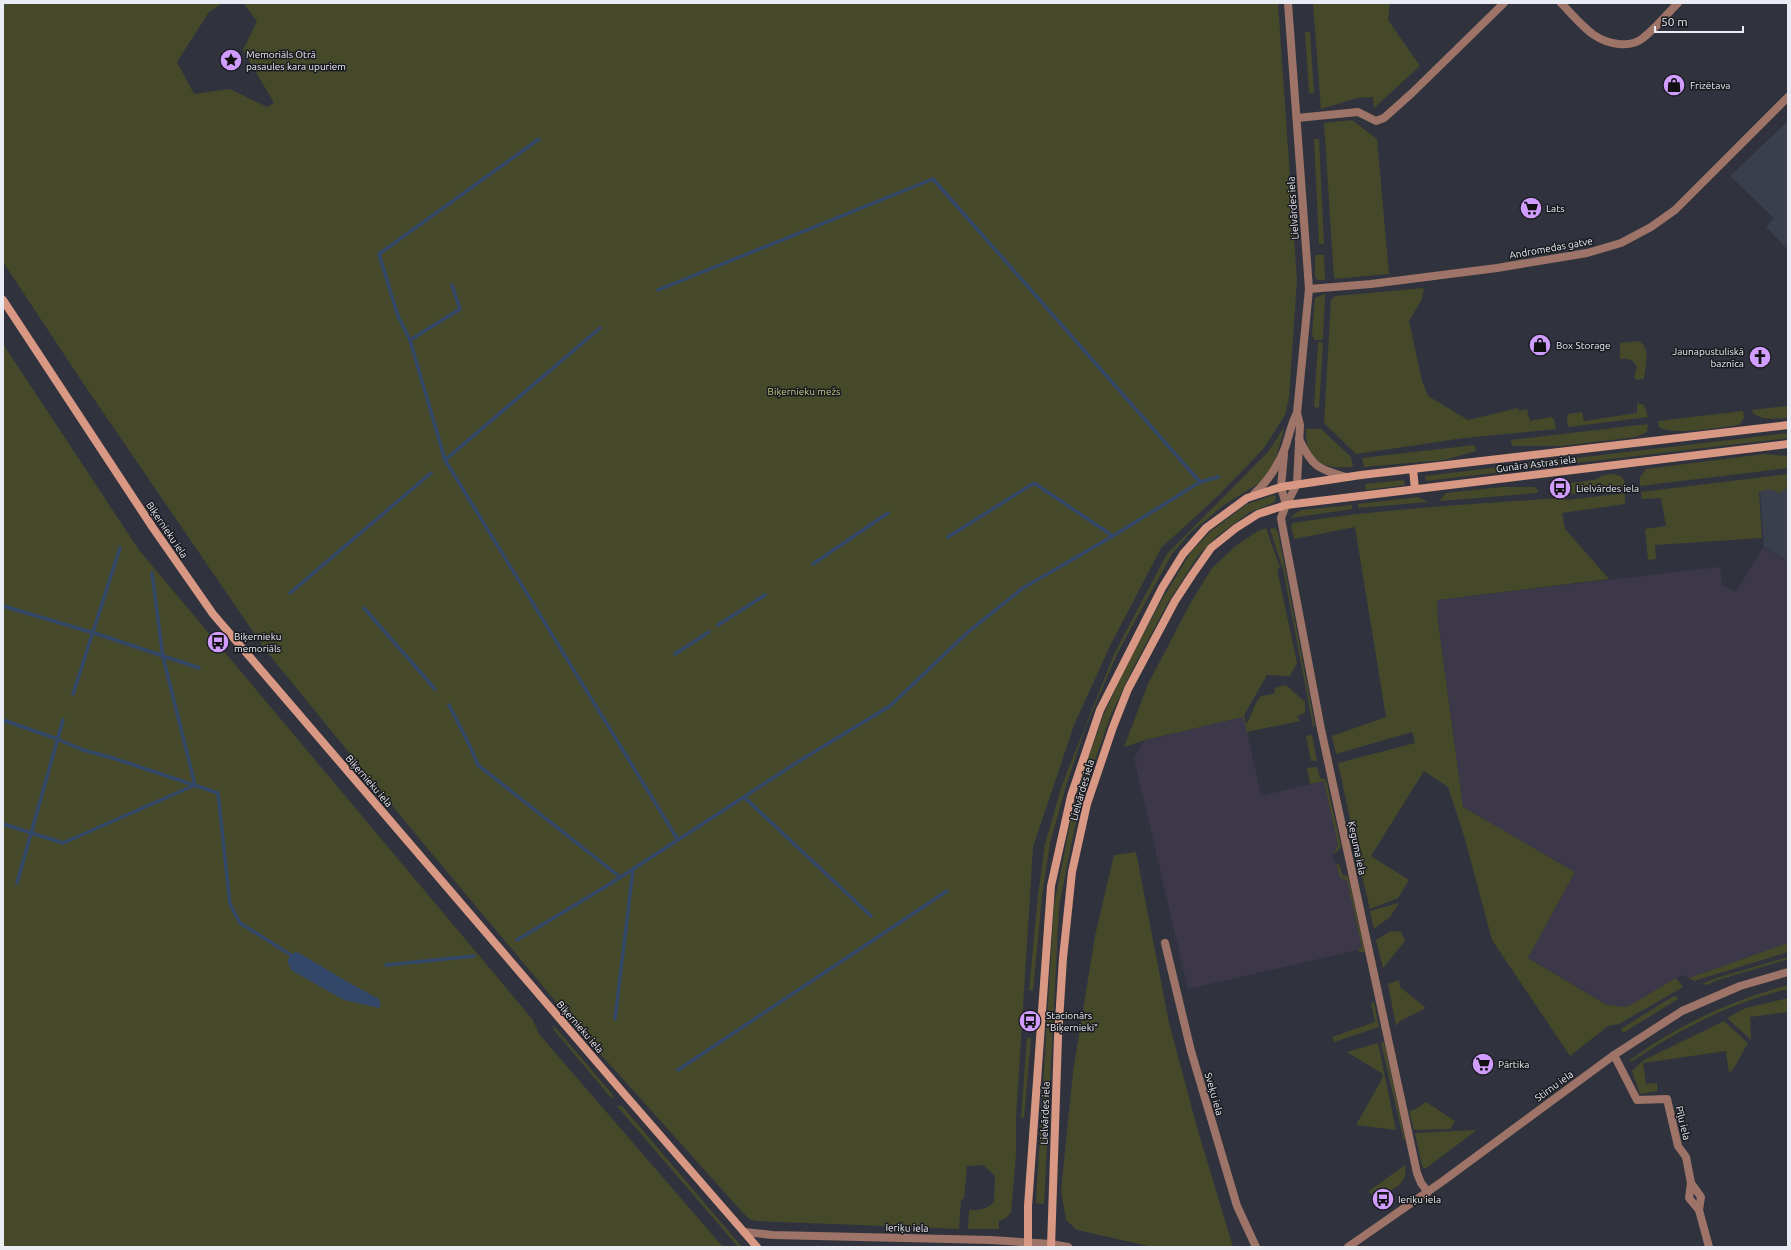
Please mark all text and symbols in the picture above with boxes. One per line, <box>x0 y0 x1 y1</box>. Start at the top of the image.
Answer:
scale bar <box>1655 8 1743 34</box>
text: 50 m <box>1661 15 1688 28</box>
place icon: Memoriāls Otrā pasaules kara upuriem <box>218 47 244 73</box>
place label: Memoriāls Otrā pasaules kara upuriem <box>246 49 346 72</box>
shop icon: Frizētava <box>1661 72 1687 98</box>
place label: Frizētava <box>1690 80 1730 91</box>
street label: Lielvārdes iela <box>1285 176 1301 240</box>
supermarket icon: Lats <box>1518 195 1544 221</box>
place label: Lats <box>1546 203 1565 214</box>
street label: Andromedas gatve <box>1508 235 1594 261</box>
shop icon: Box Storage <box>1527 332 1553 358</box>
place label: Box Storage <box>1556 340 1611 351</box>
church icon: Jaunapustuliskā baznīca <box>1747 344 1773 370</box>
place label: Jaunapustuliskā baznīca <box>1672 346 1744 369</box>
park label: Biķernieku mežs <box>768 386 840 397</box>
street label: Gunāra Astras iela <box>1495 454 1577 474</box>
bus stop icon: Lielvārdes iela <box>1547 475 1573 501</box>
place label: Lielvārdes iela <box>1576 483 1639 494</box>
street label: Biķernieku iela <box>144 500 190 560</box>
bus stop icon: Biķernieku memoriāls <box>205 629 231 655</box>
place label: Biķernieku memoriāls <box>234 631 281 654</box>
street label: Biķernieku iela <box>343 753 395 809</box>
street label: Lielvārdes iela <box>1068 758 1096 822</box>
street label: Ķeguma iela <box>1346 820 1368 876</box>
street label: Biķernieku iela <box>554 999 606 1055</box>
bus stop icon: Stacionārs "Biķernieki" <box>1017 1008 1043 1034</box>
place label: Stacionārs "Biķernieki" <box>1046 1010 1098 1033</box>
supermarket icon: Pārtika <box>1470 1051 1496 1077</box>
place label: Pārtika <box>1498 1059 1529 1070</box>
street label: Stirnu iela <box>1533 1068 1575 1104</box>
street label: Sveķu iela <box>1203 1071 1225 1117</box>
street label: Lielvārdes iela <box>1038 1081 1052 1145</box>
street label: Pīļu iela <box>1673 1105 1693 1141</box>
bus stop icon: Ieriķu iela <box>1370 1186 1396 1212</box>
place label: Ieriķu iela <box>1398 1194 1441 1205</box>
street label: Ieriķu iela <box>885 1222 929 1234</box>

